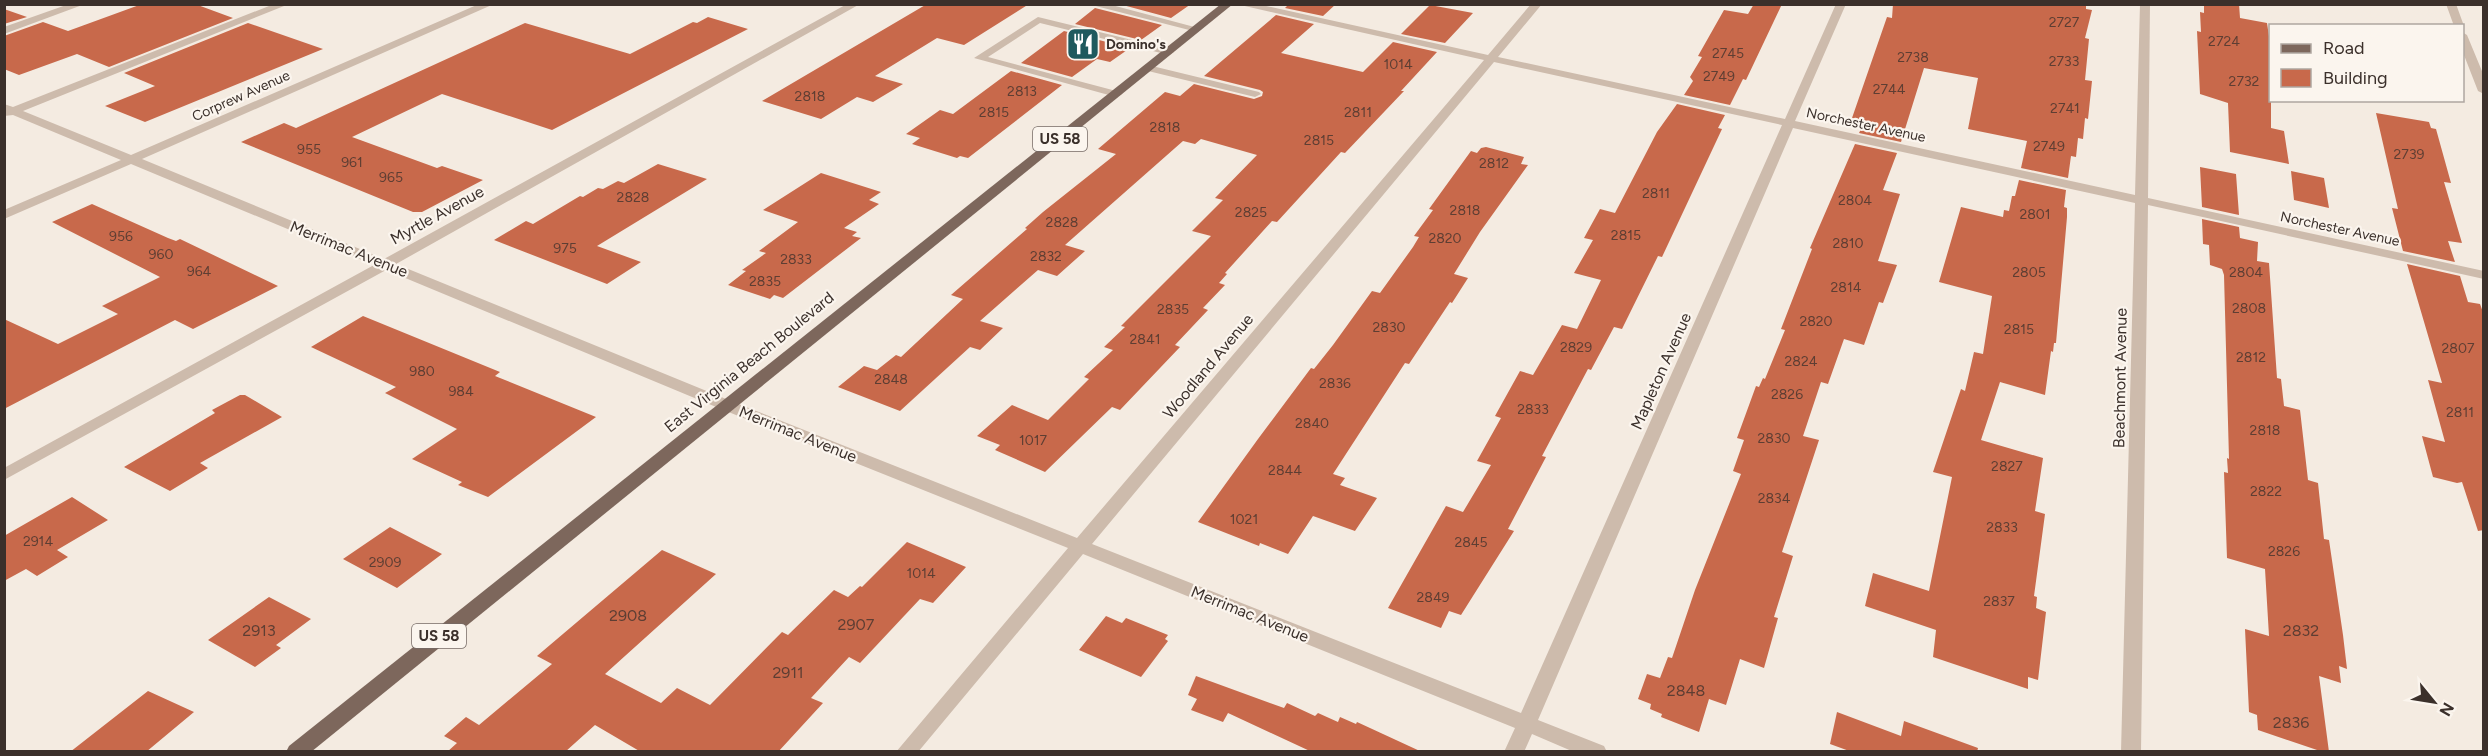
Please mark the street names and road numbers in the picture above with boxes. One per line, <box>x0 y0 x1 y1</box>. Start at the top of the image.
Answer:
street label: Corprew Avenue <box>189 67 293 125</box>
street label: Norchester Avenue <box>1805 104 1928 146</box>
road number: US 58 <box>1033 127 1087 151</box>
street label: Myrtle Avenue <box>387 181 487 248</box>
street label: Norchester Avenue <box>2279 208 2402 250</box>
street label: Merrimac Avenue <box>287 217 411 281</box>
street label: East Virginia Beach Boulevard <box>660 288 838 436</box>
street label: Beachmont Avenue <box>2109 307 2131 448</box>
street label: Mapleton Avenue <box>1627 309 1695 432</box>
street label: Woodland Avenue <box>1159 310 1257 422</box>
street label: Merrimac Avenue <box>736 402 860 466</box>
street label: Merrimac Avenue <box>1188 582 1312 646</box>
road number: US 58 <box>412 624 466 648</box>

